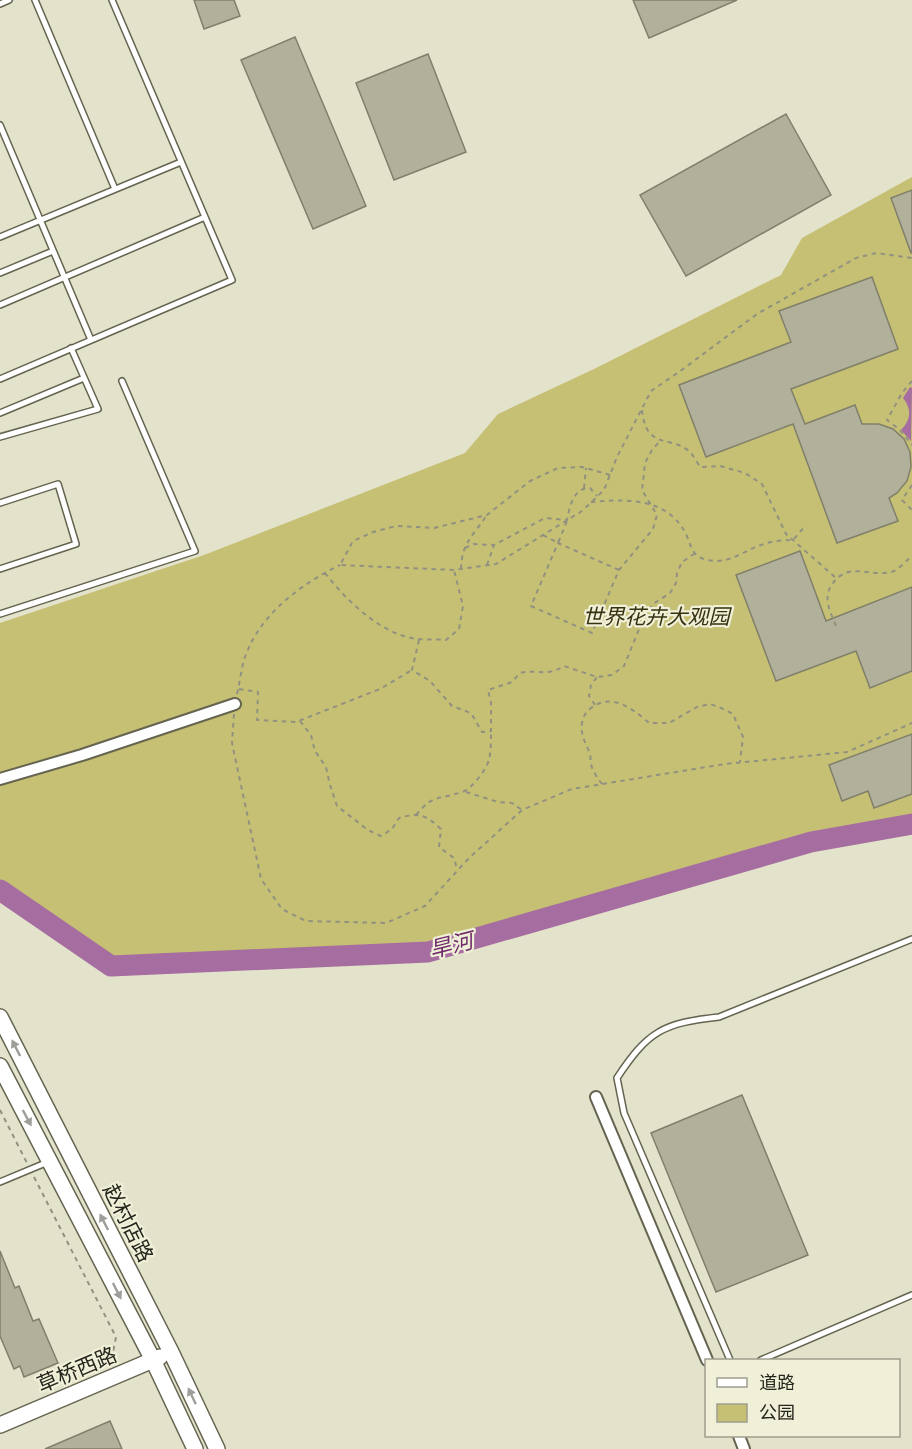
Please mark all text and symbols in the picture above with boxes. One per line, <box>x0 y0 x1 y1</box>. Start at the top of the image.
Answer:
park label: 世界花卉大观园 <box>583 602 732 631</box>
water label: 旱河 <box>426 924 480 965</box>
one-way arrow <box>11 1039 21 1056</box>
one-way arrow <box>22 1109 32 1126</box>
street label: 赵村店路 <box>96 1179 160 1267</box>
one-way arrow <box>100 1213 109 1230</box>
one-way arrow <box>112 1282 122 1299</box>
street label: 草桥西路 <box>32 1340 121 1399</box>
legend <box>705 1359 900 1437</box>
text: 道路 <box>759 1370 795 1395</box>
one-way arrow <box>187 1388 196 1405</box>
text: 公园 <box>759 1400 795 1425</box>

